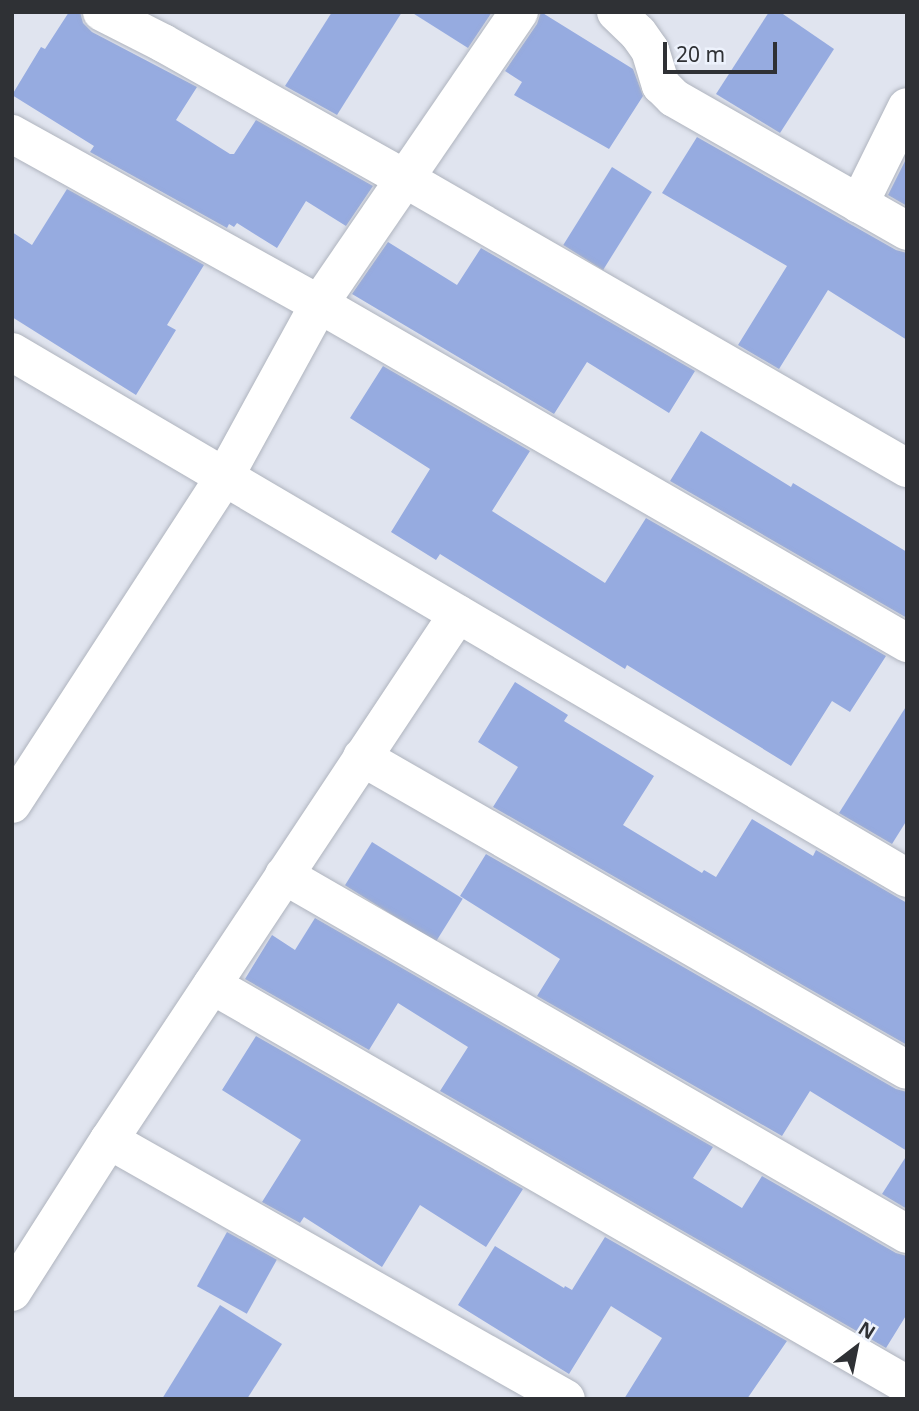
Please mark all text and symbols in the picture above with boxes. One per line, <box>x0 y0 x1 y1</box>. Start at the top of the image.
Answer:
scale bar <box>667 28 781 72</box>
text: 20 m <box>676 40 725 68</box>
north arrow <box>821 1313 891 1383</box>
text: N <box>854 1315 881 1345</box>

